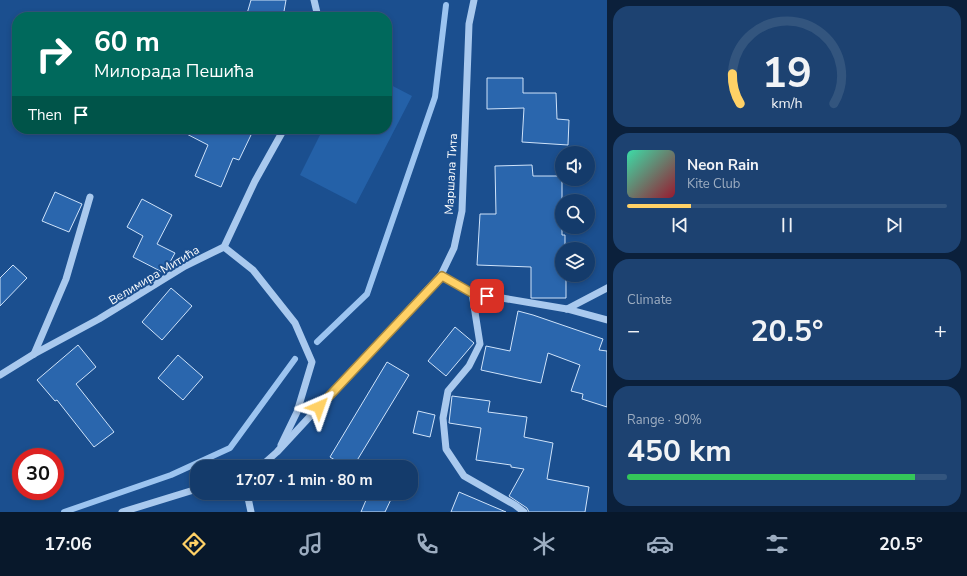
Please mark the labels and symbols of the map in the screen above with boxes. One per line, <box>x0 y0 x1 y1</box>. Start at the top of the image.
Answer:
street label: Маршала Тита <box>441 133 461 215</box>
street label: Велимира Митића <box>106 242 202 308</box>
pin <box>470 279 504 313</box>
position arrow <box>298 386 340 428</box>
speed limit sign: 30 <box>12 448 64 500</box>

